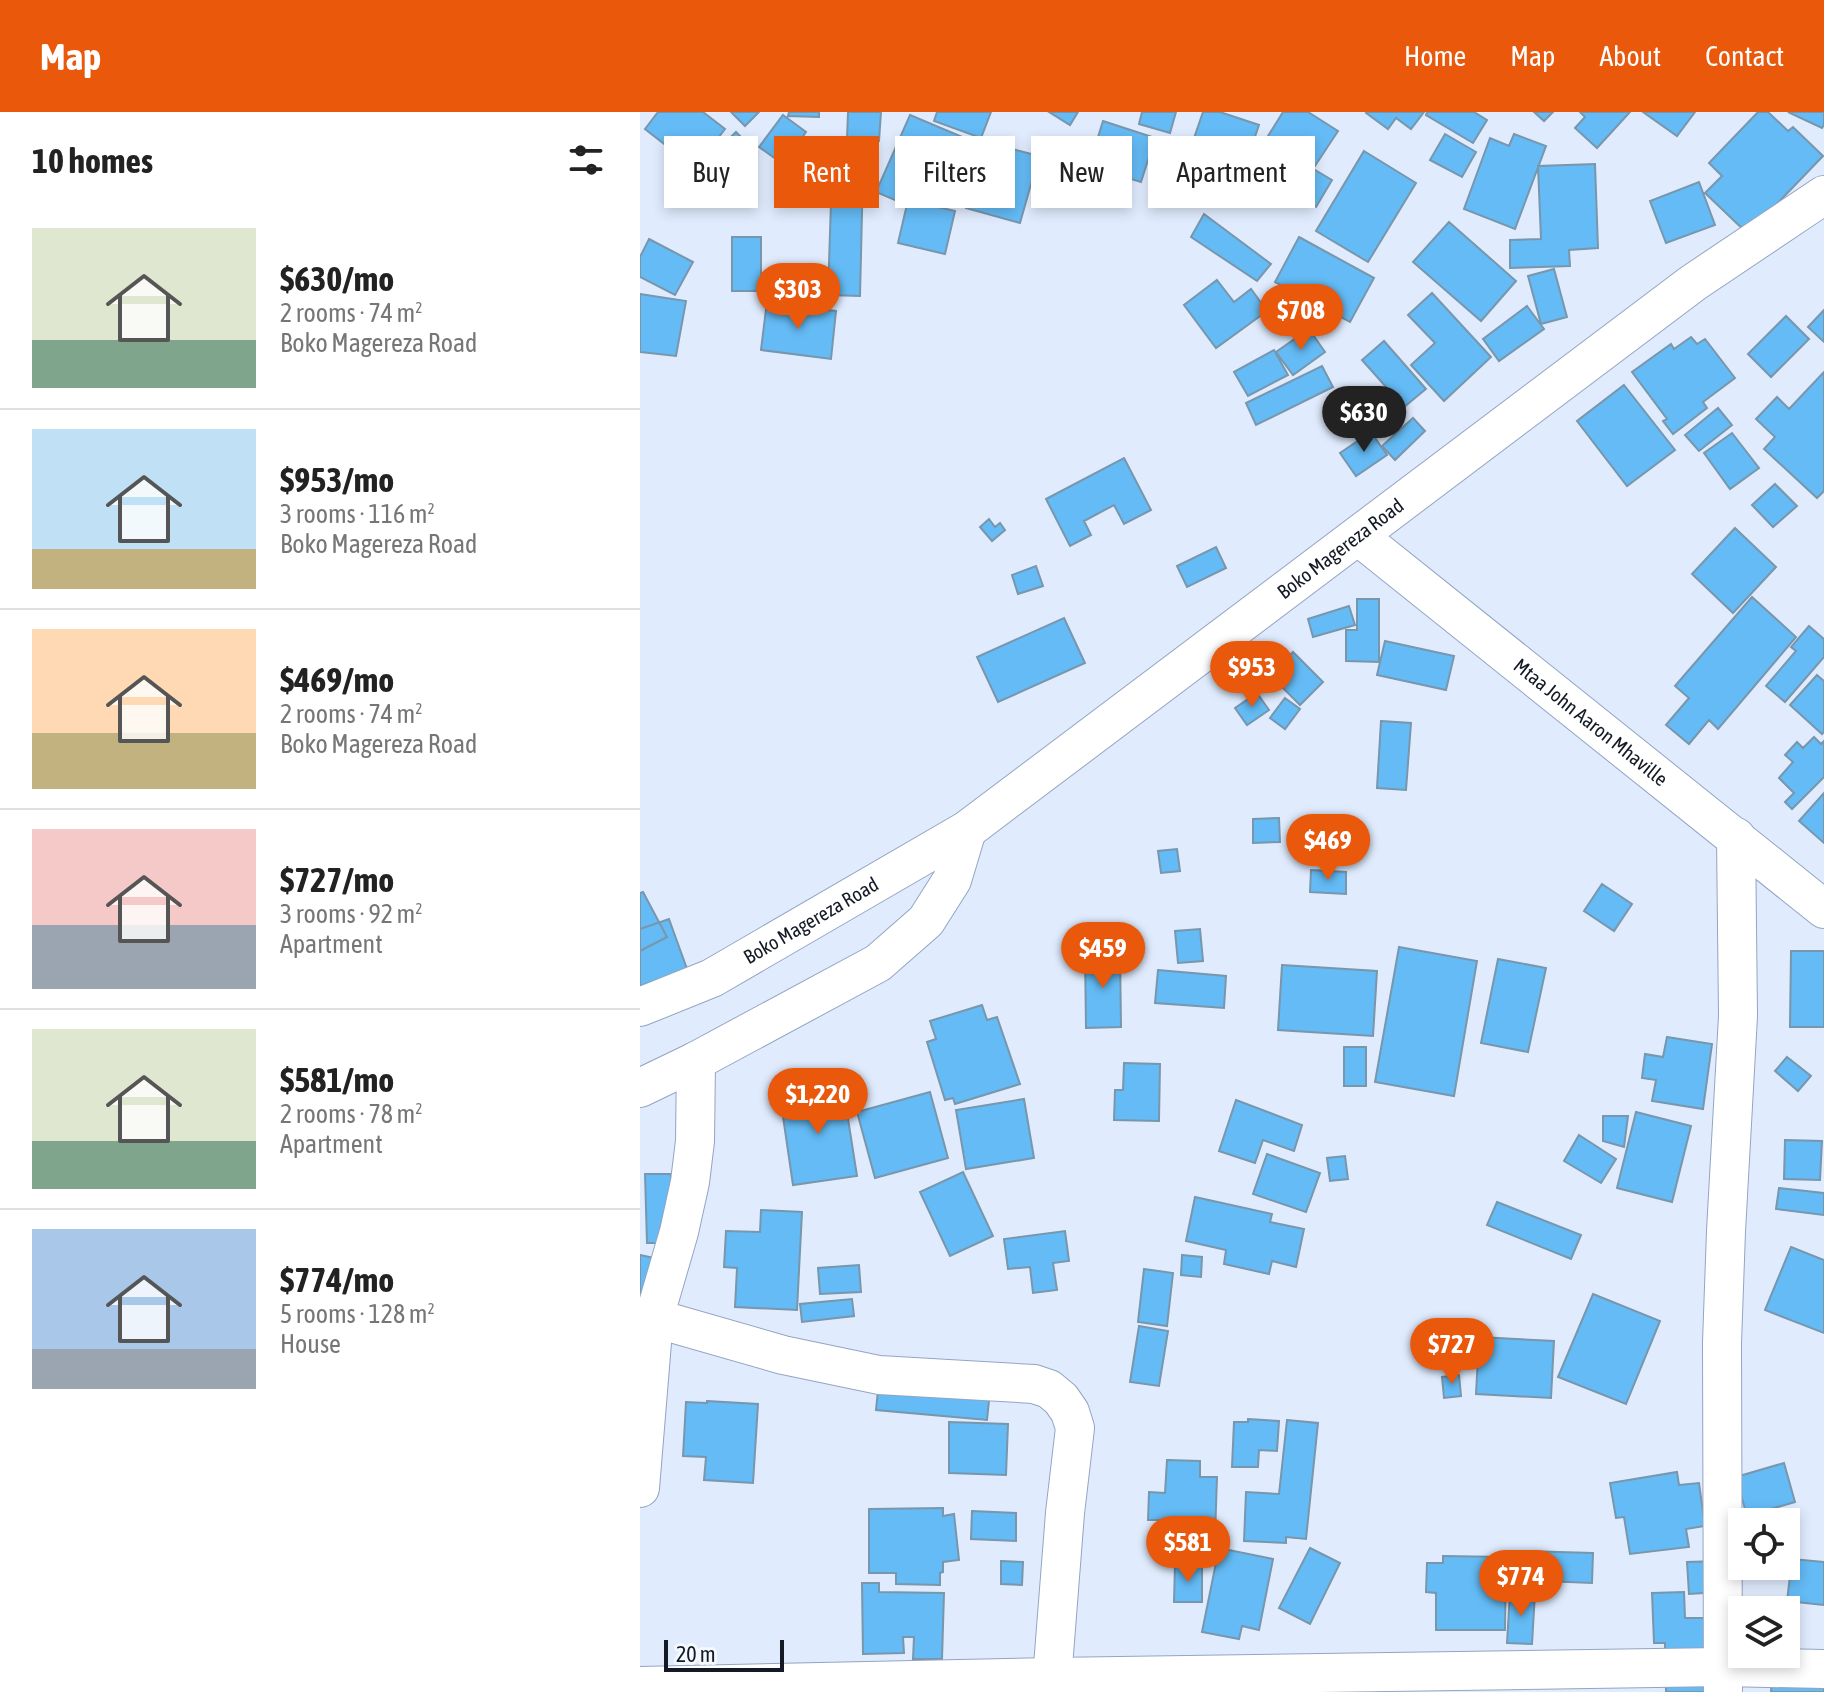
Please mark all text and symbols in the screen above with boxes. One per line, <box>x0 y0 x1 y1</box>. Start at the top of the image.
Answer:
text: Map <box>40 35 101 78</box>
text: Home <box>1404 40 1466 72</box>
text: Map <box>1510 40 1555 72</box>
text: About <box>1599 40 1661 72</box>
text: Contact <box>1705 40 1784 72</box>
chip: Buy <box>664 136 758 208</box>
chip: Rent <box>774 136 879 208</box>
chip: Filters <box>895 136 1015 208</box>
chip: New <box>1031 136 1132 208</box>
chip: Apartment <box>1148 136 1315 208</box>
icon: filters <box>564 138 608 182</box>
text: 10 homes <box>32 141 153 180</box>
text: $630/mo <box>280 259 394 298</box>
icon: home <box>96 260 192 356</box>
pin: $303 <box>751 263 845 331</box>
text: $303 <box>774 274 822 304</box>
pin: $708 <box>1254 284 1348 352</box>
text: $708 <box>1277 295 1325 325</box>
text: 2 rooms · 74 m² <box>280 298 422 328</box>
text: Boko Magereza Road <box>280 328 477 358</box>
pin: $630 <box>1317 386 1411 454</box>
text: $630 <box>1340 397 1388 427</box>
text: $953/mo <box>280 460 394 499</box>
icon: home <box>96 461 192 557</box>
street label: Boko Magereza Road <box>1273 493 1408 603</box>
text: 3 rooms · 116 m² <box>280 499 435 529</box>
text: Boko Magereza Road <box>280 529 477 559</box>
pin: $953 <box>1205 641 1299 709</box>
text: $953 <box>1228 652 1276 682</box>
street label: Mtaa John Aaron Mhaville <box>1510 653 1672 790</box>
text: $469/mo <box>280 660 394 699</box>
icon: home <box>96 661 192 757</box>
text: 2 rooms · 74 m² <box>280 699 422 729</box>
text: Boko Magereza Road <box>280 729 477 759</box>
pin: $469 <box>1281 814 1375 882</box>
text: $469 <box>1304 825 1352 855</box>
text: $727/mo <box>280 860 394 899</box>
icon: home <box>96 861 192 957</box>
street label: Boko Magereza Road <box>739 872 882 968</box>
text: 3 rooms · 92 m² <box>280 899 422 929</box>
pin: $459 <box>1056 922 1150 990</box>
text: Apartment <box>280 929 383 959</box>
text: $459 <box>1079 933 1127 963</box>
text: $581/mo <box>280 1060 394 1099</box>
icon: home <box>96 1061 192 1157</box>
pin: $1,220 <box>753 1068 883 1136</box>
text: $1,220 <box>786 1079 850 1109</box>
text: 2 rooms · 78 m² <box>280 1099 422 1129</box>
text: Apartment <box>280 1129 383 1159</box>
text: $774/mo <box>280 1260 394 1299</box>
icon: home <box>96 1261 192 1357</box>
text: 5 rooms · 128 m² <box>280 1299 435 1329</box>
pin: $727 <box>1405 1318 1499 1386</box>
text: House <box>280 1329 341 1359</box>
text: $727 <box>1428 1329 1476 1359</box>
map controls <box>1728 1508 1800 1668</box>
button: locate <box>1728 1508 1800 1580</box>
pin: $581 <box>1141 1516 1235 1584</box>
text: $581 <box>1164 1527 1212 1557</box>
pin: $774 <box>1474 1550 1568 1618</box>
text: $774 <box>1497 1561 1545 1591</box>
button: layers <box>1728 1596 1800 1668</box>
scale bar <box>664 1636 784 1672</box>
text: 20 m <box>676 1641 716 1667</box>

